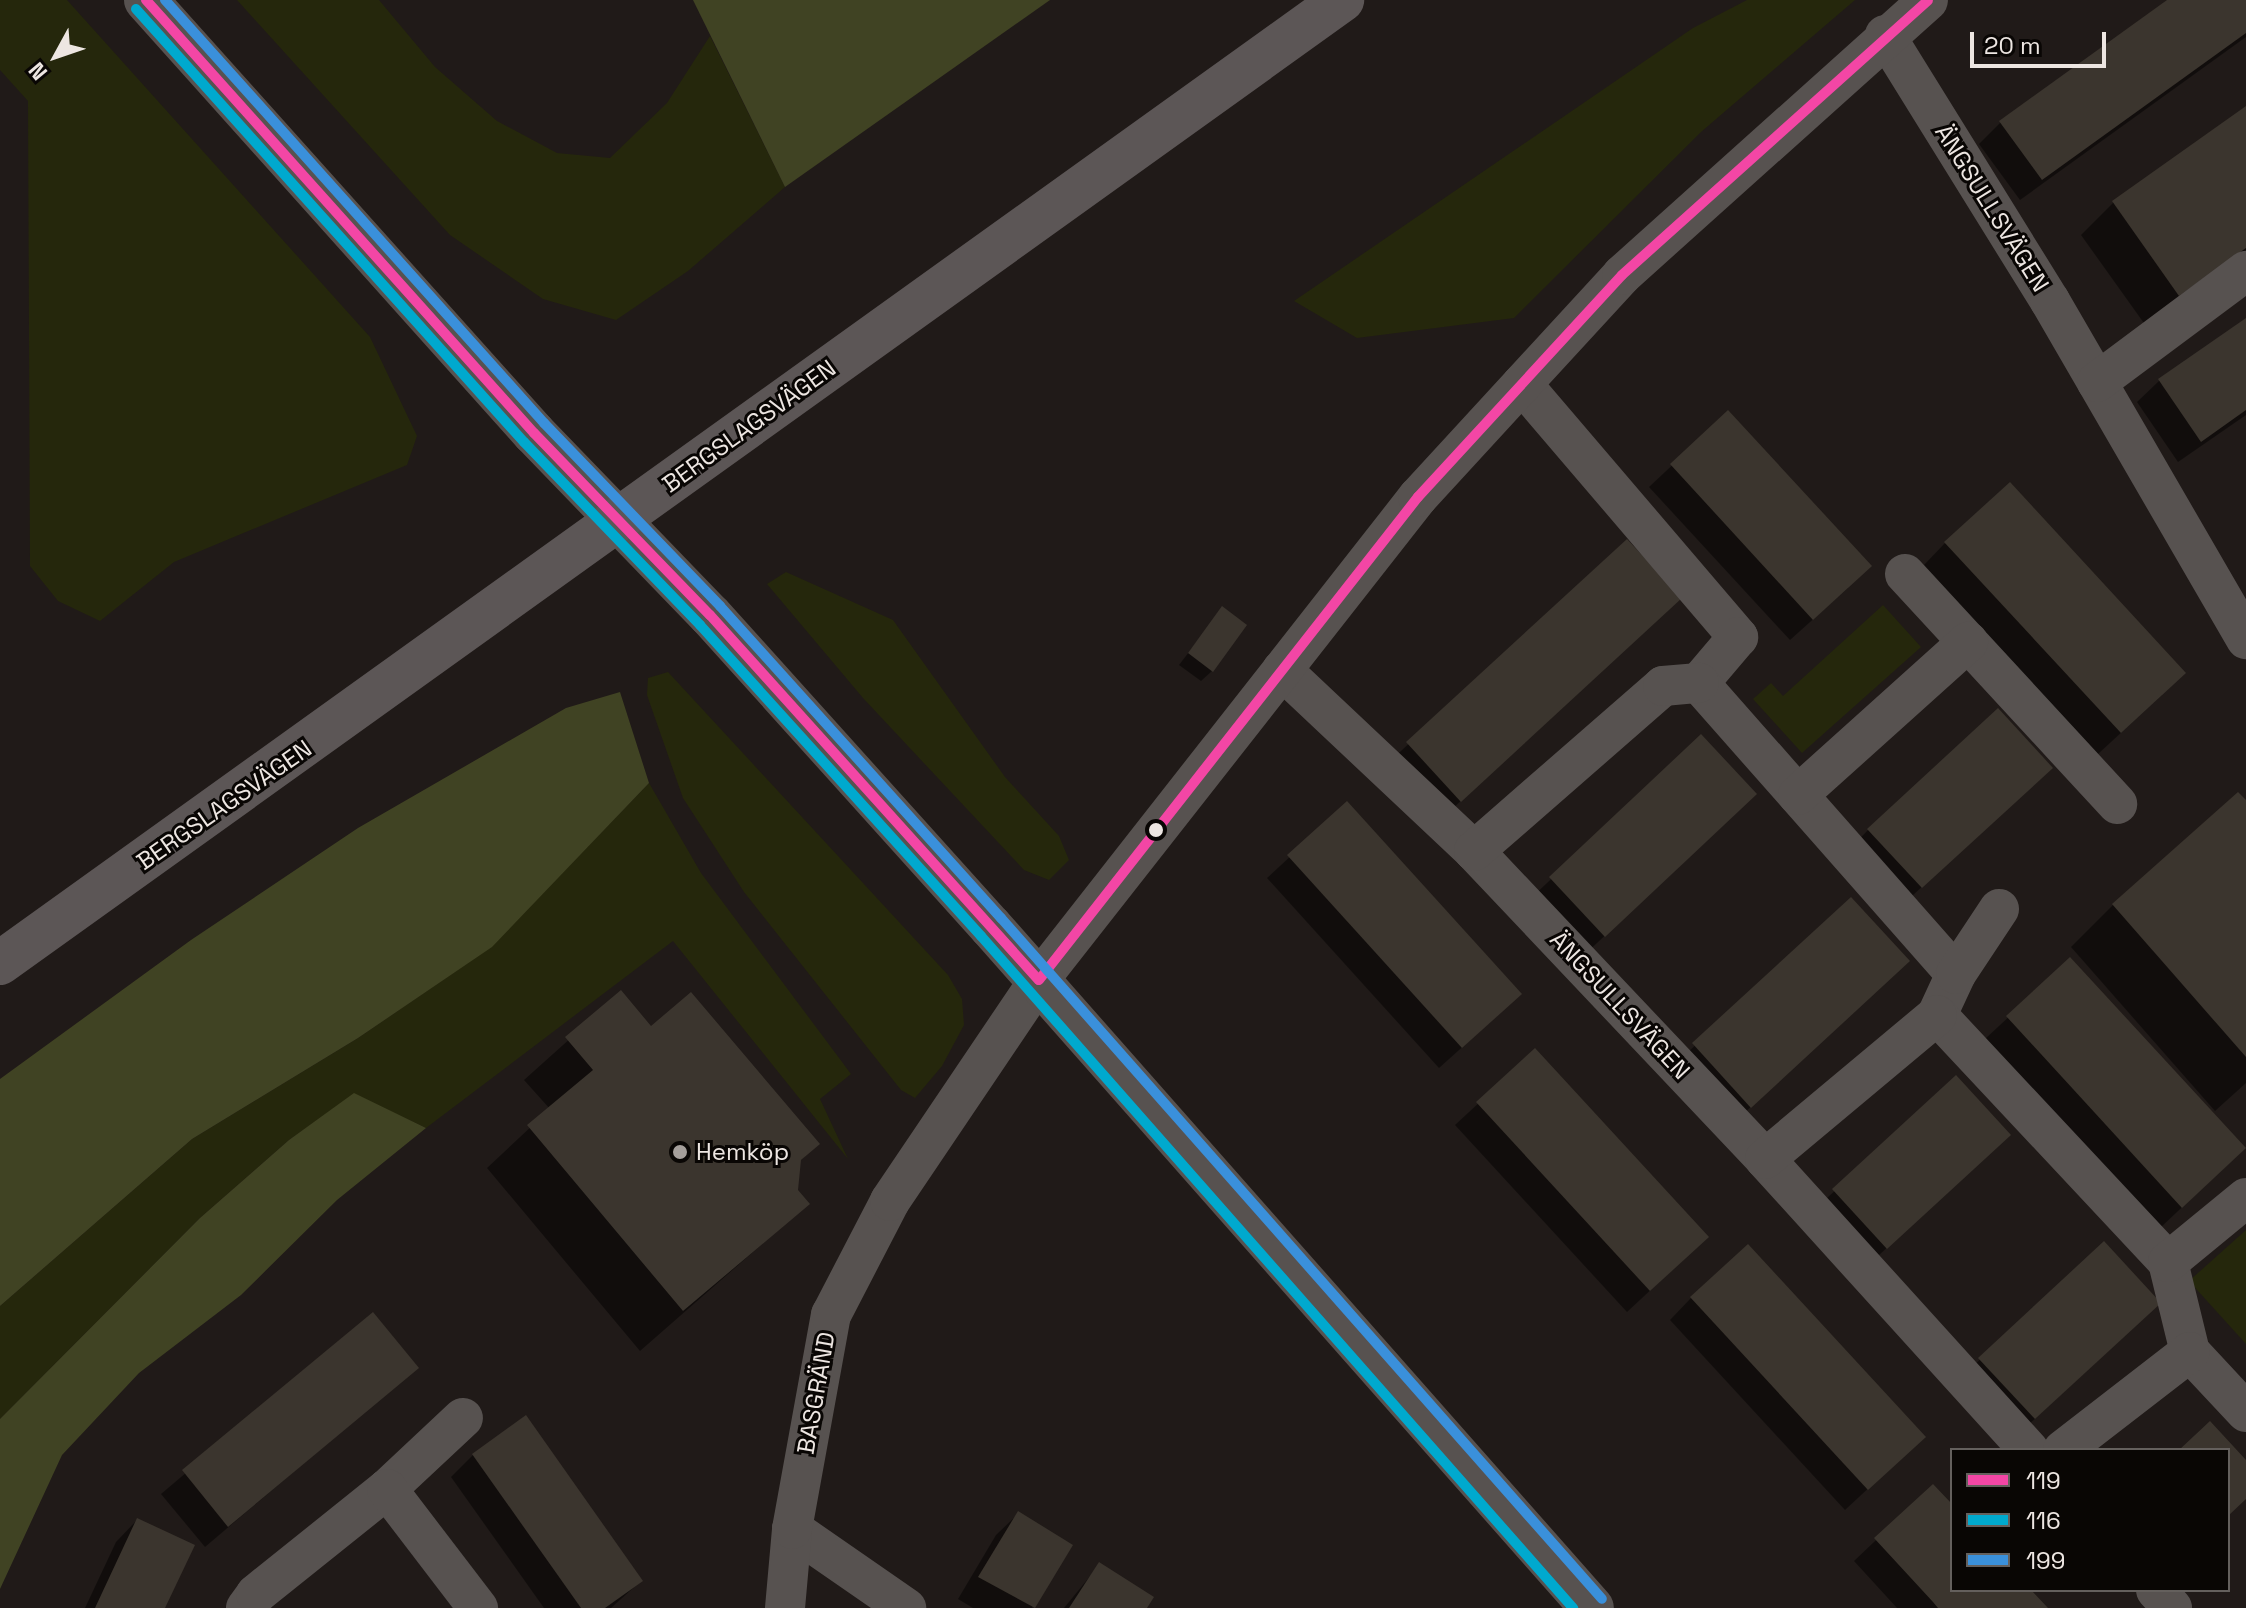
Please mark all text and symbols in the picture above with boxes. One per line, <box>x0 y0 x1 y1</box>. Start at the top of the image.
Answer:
north arrow <box>16 16 96 96</box>
scale bar <box>1974 16 2110 66</box>
text: 20 m <box>1984 30 2041 61</box>
text: N <box>22 57 53 86</box>
street label: ÄNGSULLSVÄGEN <box>1929 119 2055 297</box>
street label: BERGSLAGSVÄGEN <box>657 353 841 499</box>
street label: BERGSLAGSVÄGEN <box>131 734 317 876</box>
unlabelled marker <box>1148 822 1164 838</box>
street label: ÄNGSULLSVÄGEN <box>1544 925 1696 1085</box>
place label: Hemköp <box>696 1138 789 1166</box>
marker: Hemköp <box>671 1143 689 1161</box>
street label: BASGRÄND <box>791 1330 841 1456</box>
legend <box>1950 1448 2230 1592</box>
text: 119 <box>2026 1465 2061 1496</box>
text: 116 <box>2026 1505 2061 1536</box>
text: 199 <box>2026 1545 2065 1576</box>

